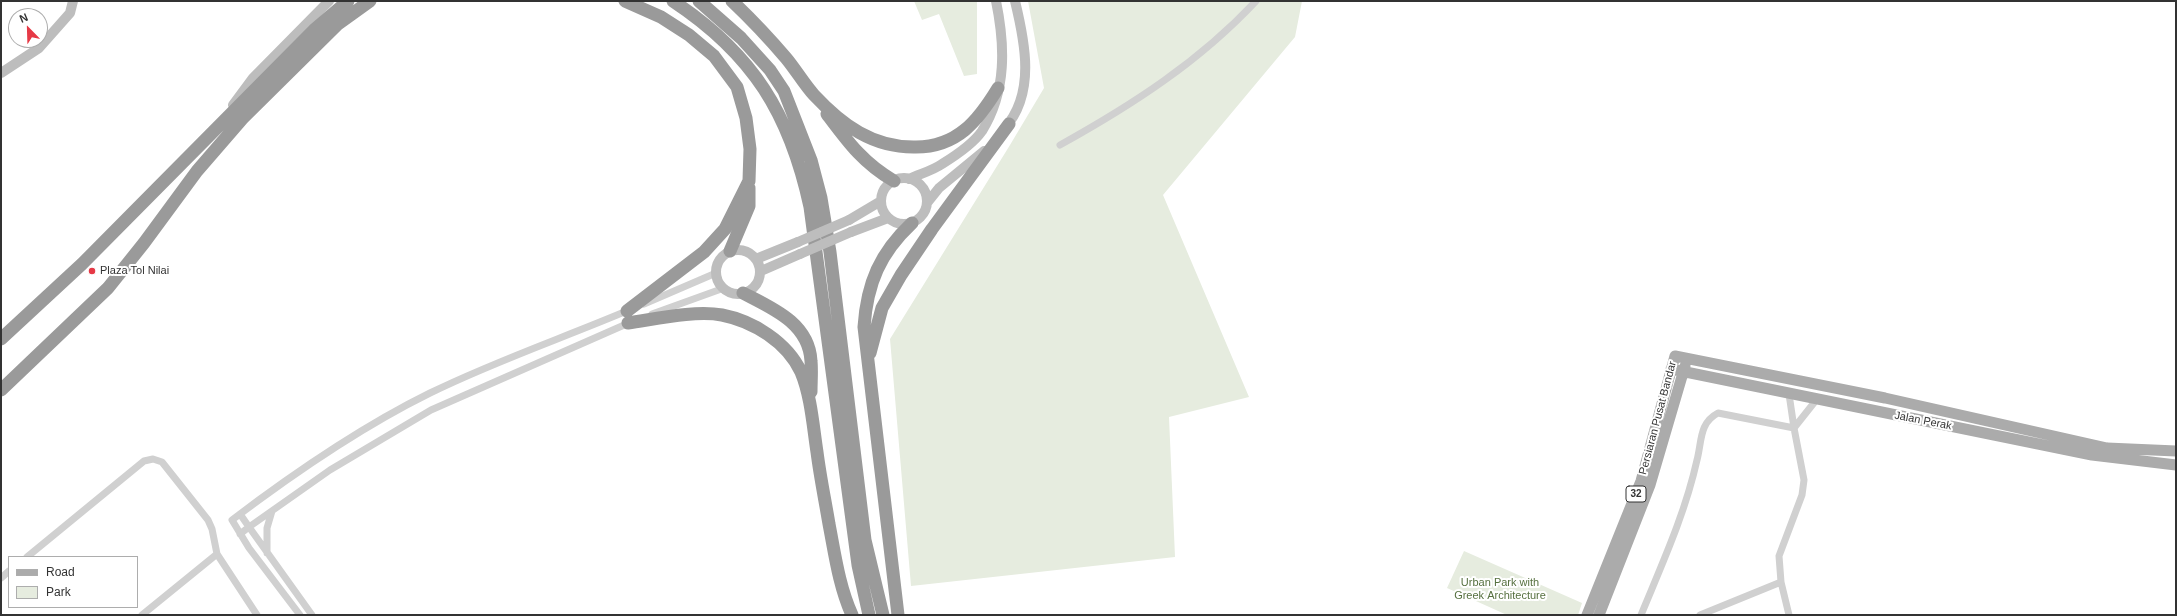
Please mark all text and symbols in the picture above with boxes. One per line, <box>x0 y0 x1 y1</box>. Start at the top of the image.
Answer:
north arrow <box>8 8 48 48</box>
text: N <box>18 11 30 25</box>
place label: Plaza Tol Nilai <box>100 264 169 278</box>
marker: Plaza Tol Nilai <box>87 266 97 276</box>
street label: Persiaran Pusat Bandar <box>1637 360 1679 476</box>
street label: Jalan Perak <box>1893 409 1953 433</box>
road number: 32 <box>1626 486 1646 502</box>
legend <box>8 556 138 608</box>
text: Road <box>46 565 75 579</box>
park label: Urban Park with Greek Architecture <box>1454 576 1546 602</box>
text: Park <box>46 585 71 599</box>

